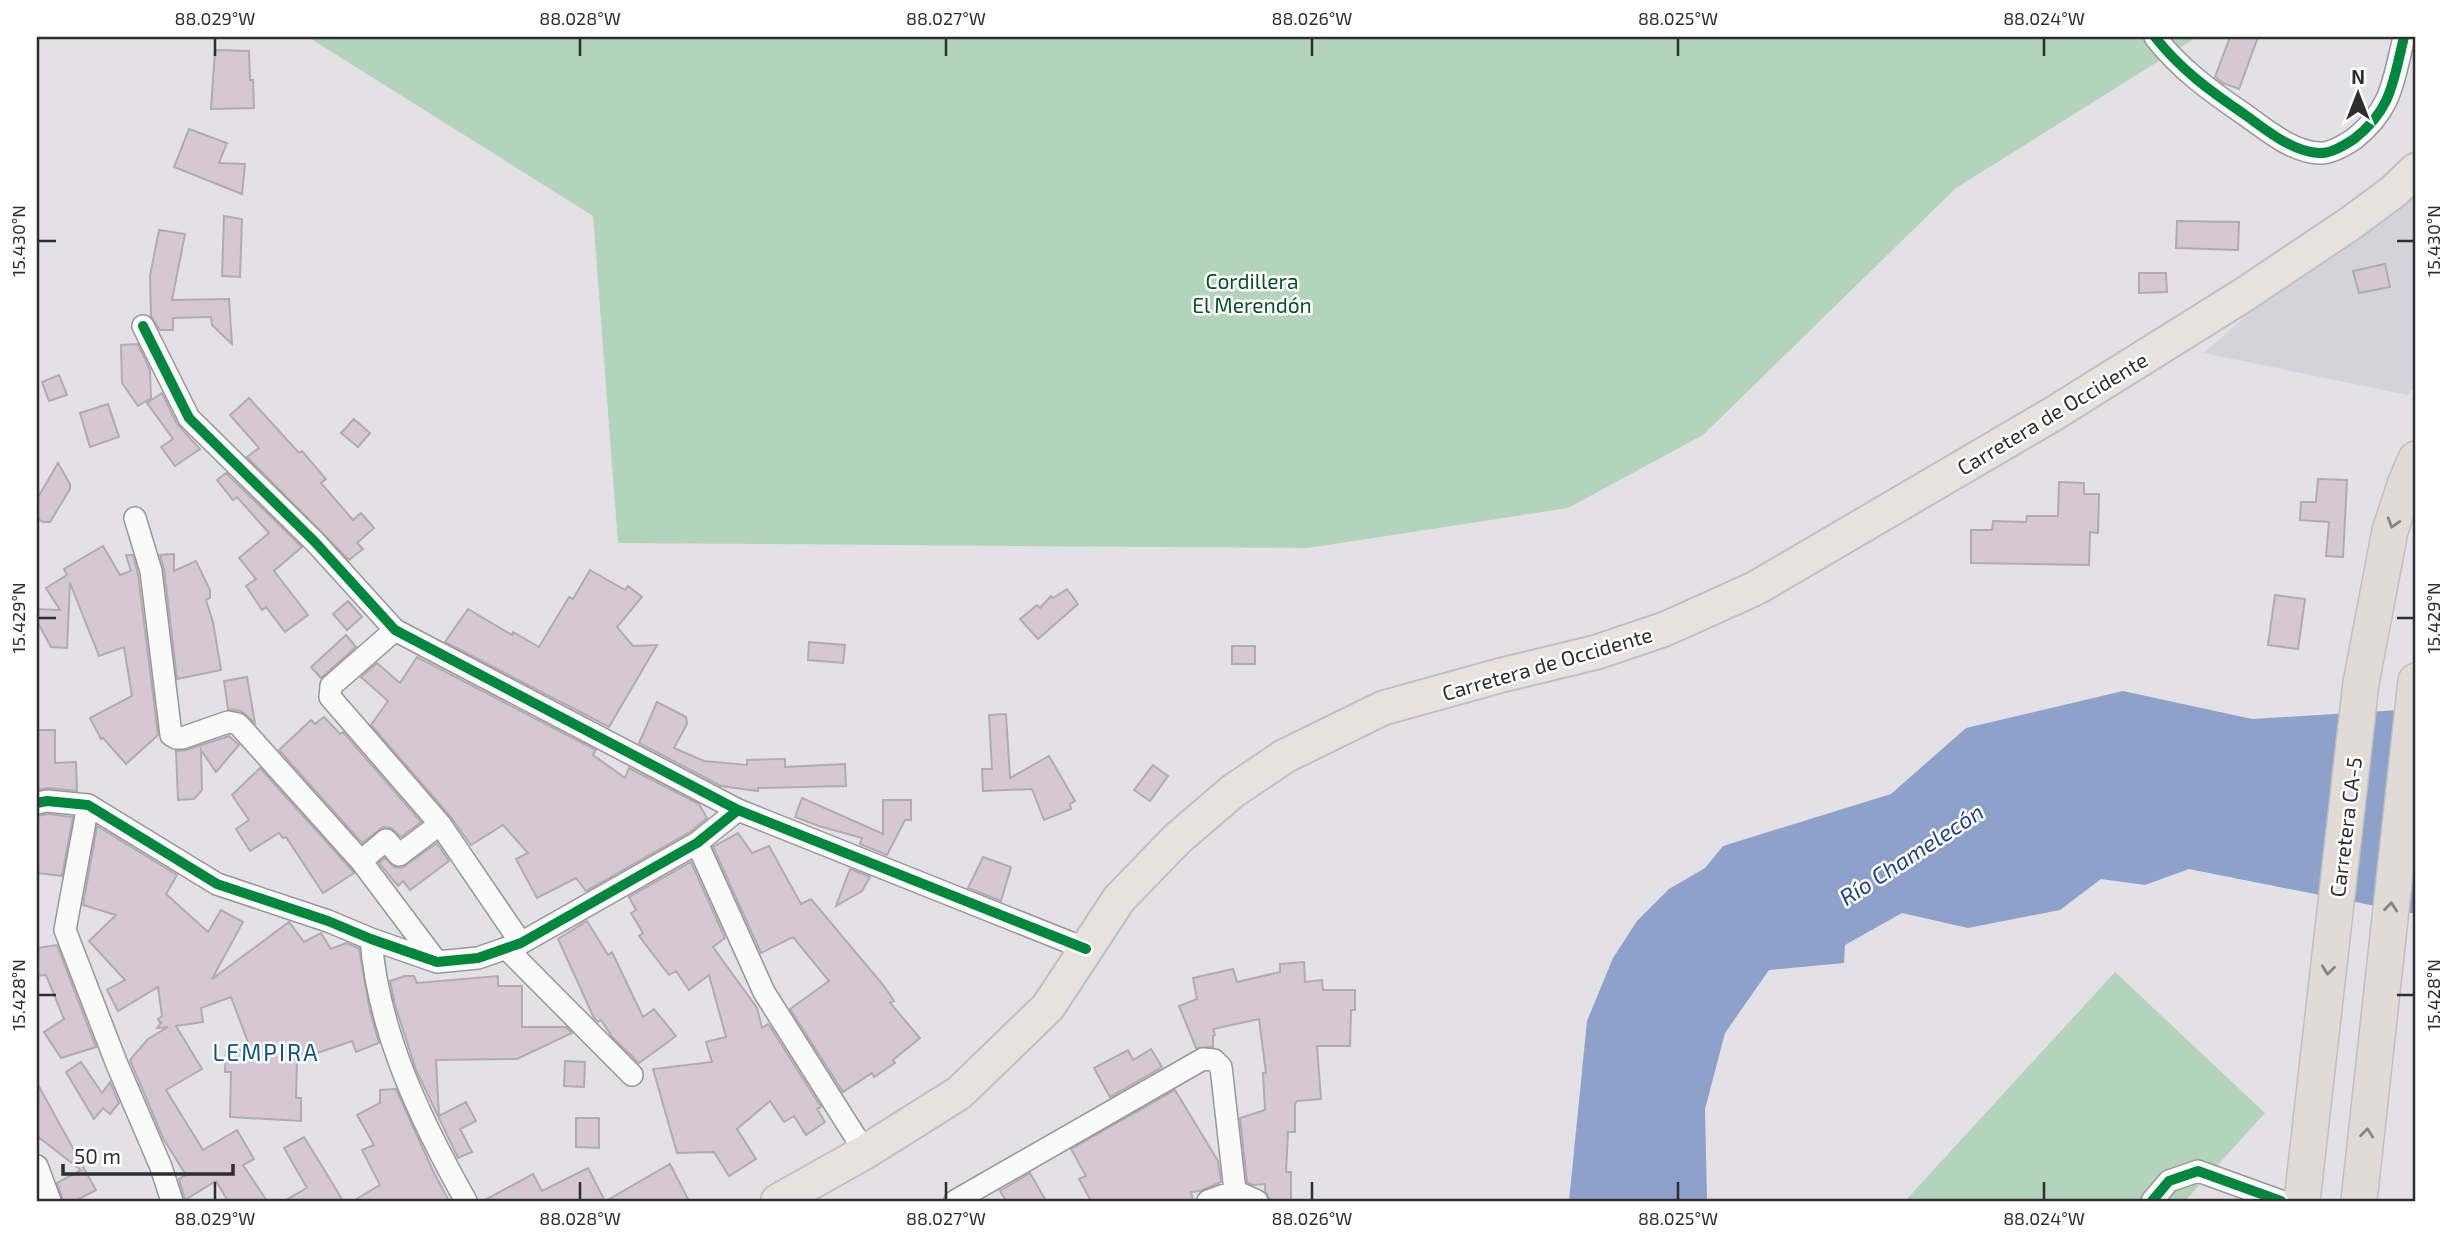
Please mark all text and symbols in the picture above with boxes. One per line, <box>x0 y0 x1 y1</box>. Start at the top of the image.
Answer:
text: 88.029°W <box>175 7 255 29</box>
text: 88.028°W <box>539 7 621 29</box>
text: 88.027°W <box>906 7 986 29</box>
text: 88.026°W <box>1272 7 1352 29</box>
text: 88.025°W <box>1638 7 1718 29</box>
text: 88.024°W <box>2003 7 2085 29</box>
north arrow <box>2324 60 2394 130</box>
text: N <box>2351 65 2365 88</box>
text: 15.430°N <box>7 205 29 277</box>
text: 15.430°N <box>2422 205 2444 277</box>
park label: Cordillera El Merendón <box>1192 268 1312 317</box>
street label: Carretera de Occidente <box>1952 346 2152 480</box>
one-way arrow <box>2386 517 2401 529</box>
text: 15.429°N <box>7 582 29 654</box>
text: 15.429°N <box>2422 582 2444 654</box>
street label: Carretera de Occidente <box>1439 621 1655 705</box>
street label: Carretera CA-5 <box>2324 756 2366 898</box>
water label: Río Chamelecón <box>1834 797 1988 911</box>
one-way arrow <box>2384 901 2399 913</box>
text: 15.428°N <box>7 959 29 1031</box>
text: 15.428°N <box>2422 959 2444 1031</box>
one-way arrow <box>2321 964 2336 976</box>
district label: LEMPIRA <box>213 1038 320 1066</box>
one-way arrow <box>2359 1128 2374 1139</box>
scale bar <box>63 1133 233 1177</box>
text: 50 m <box>74 1143 121 1168</box>
text: 88.029°W <box>175 1207 255 1229</box>
text: 88.028°W <box>539 1207 621 1229</box>
text: 88.027°W <box>906 1207 986 1229</box>
text: 88.026°W <box>1272 1207 1352 1229</box>
text: 88.025°W <box>1638 1207 1718 1229</box>
text: 88.024°W <box>2003 1207 2085 1229</box>

